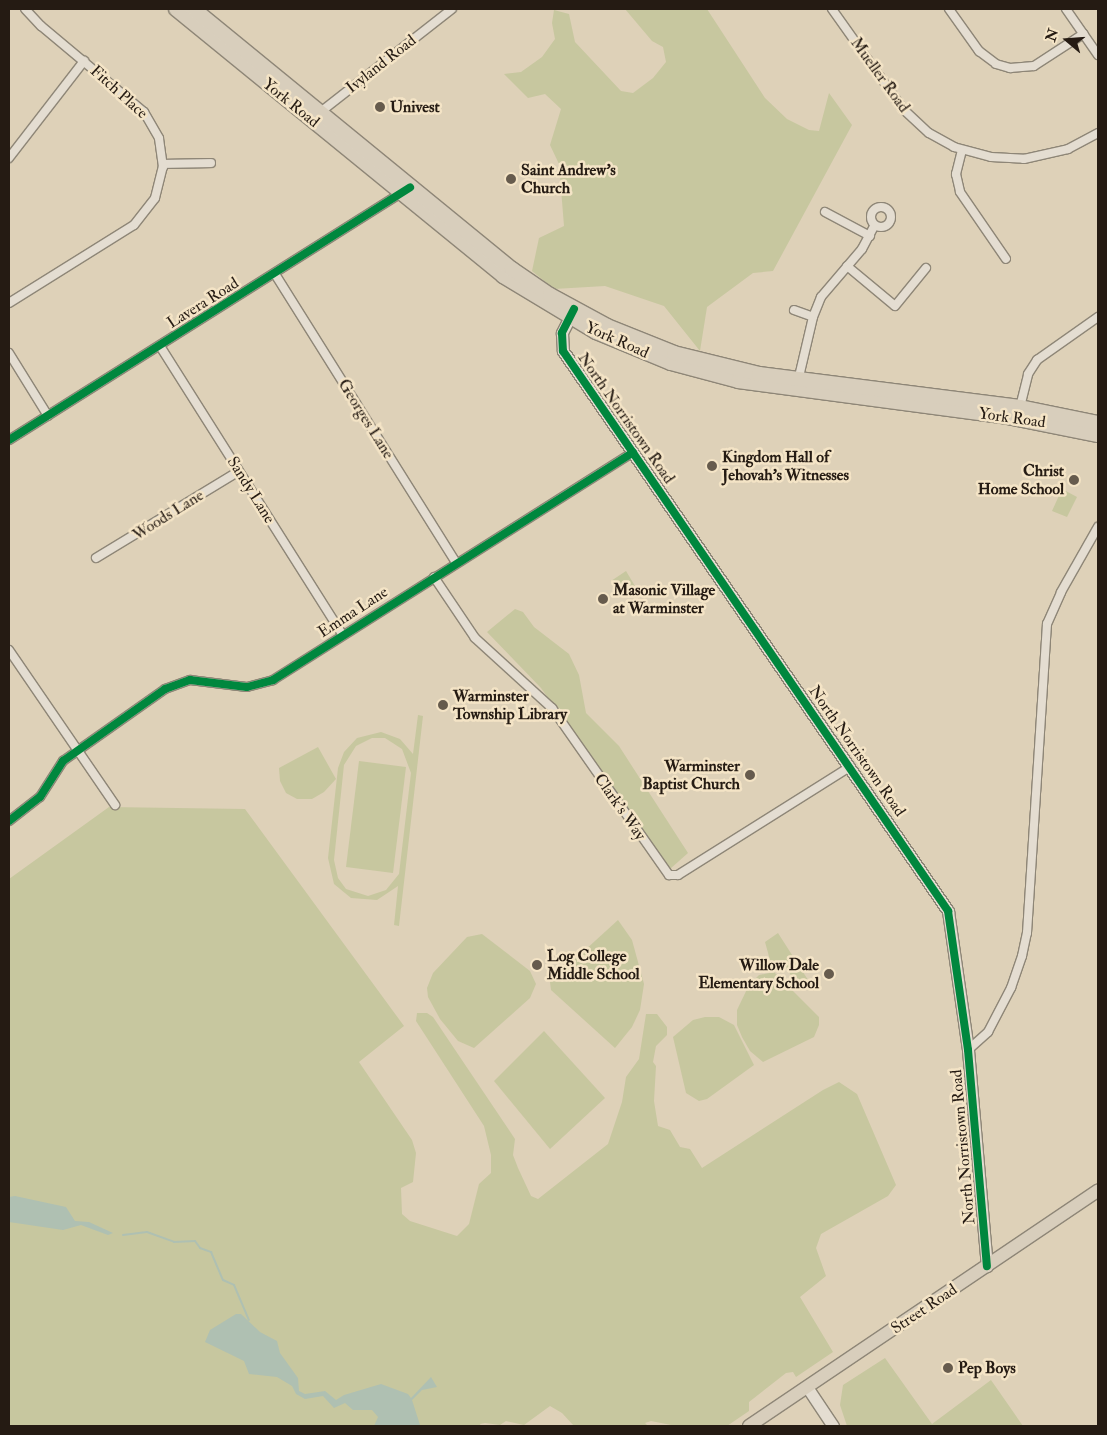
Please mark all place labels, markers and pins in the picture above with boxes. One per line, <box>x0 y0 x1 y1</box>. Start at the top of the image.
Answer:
place label: Univest <box>390 97 440 117</box>
marker: Univest <box>374 101 386 113</box>
place label: Saint Andrew's Church <box>521 160 616 198</box>
marker: Saint Andrew's Church <box>505 173 517 185</box>
place label: Kingdom Hall of Jehovah's Witnesses <box>722 447 849 485</box>
marker: Kingdom Hall of Jehovah's Witnesses <box>706 460 718 472</box>
place label: Christ Home School <box>978 461 1064 499</box>
marker: Christ Home School <box>1068 474 1080 486</box>
place label: Masonic Village at Warminster <box>613 580 715 618</box>
marker: Masonic Village at Warminster <box>597 593 609 605</box>
place label: Warminster Township Library <box>453 686 567 724</box>
marker: Warminster Township Library <box>437 699 449 711</box>
place label: Warminster Baptist Church <box>642 756 740 794</box>
marker: Warminster Baptist Church <box>744 769 756 781</box>
place label: Log College Middle School <box>547 946 640 984</box>
place label: Willow Dale Elementary School <box>698 955 819 993</box>
marker: Log College Middle School <box>531 959 543 971</box>
marker: Willow Dale Elementary School <box>823 968 835 980</box>
place label: Pep Boys <box>958 1358 1016 1378</box>
marker: Pep Boys <box>942 1362 954 1374</box>

